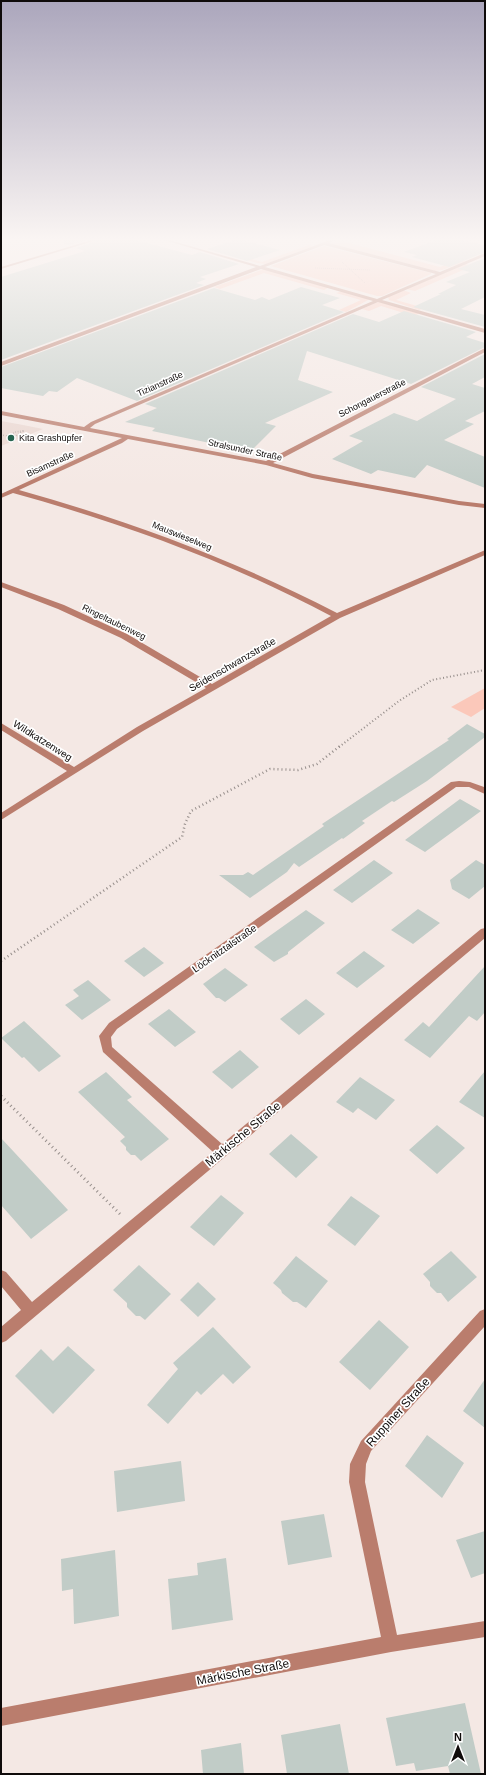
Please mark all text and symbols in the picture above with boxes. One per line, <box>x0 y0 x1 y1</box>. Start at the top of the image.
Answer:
street label: Tizianstraße <box>135 369 185 399</box>
street label: Schongauerstraße <box>337 377 407 419</box>
marker: Kita Grashüpfer <box>6 433 16 443</box>
place label: Kita Grashüpfer <box>19 433 82 443</box>
street label: Stralsunder Straße <box>207 437 283 463</box>
street label: Bisamstraße <box>25 449 75 479</box>
street label: Mauswieselweg <box>151 519 213 553</box>
street label: Ringeltaubenweg <box>81 602 147 642</box>
street label: Seidenschwanzstraße <box>187 635 278 694</box>
street label: Wildkatzenweg <box>11 718 74 763</box>
street label: Löcknitztalstraße <box>190 922 259 975</box>
street label: Märkische Straße <box>202 1098 284 1170</box>
street label: Ruppiner Straße <box>363 1374 433 1449</box>
street label: Märkische Straße <box>196 1656 291 1688</box>
north arrow <box>438 1727 478 1767</box>
text: N <box>454 1731 462 1743</box>

